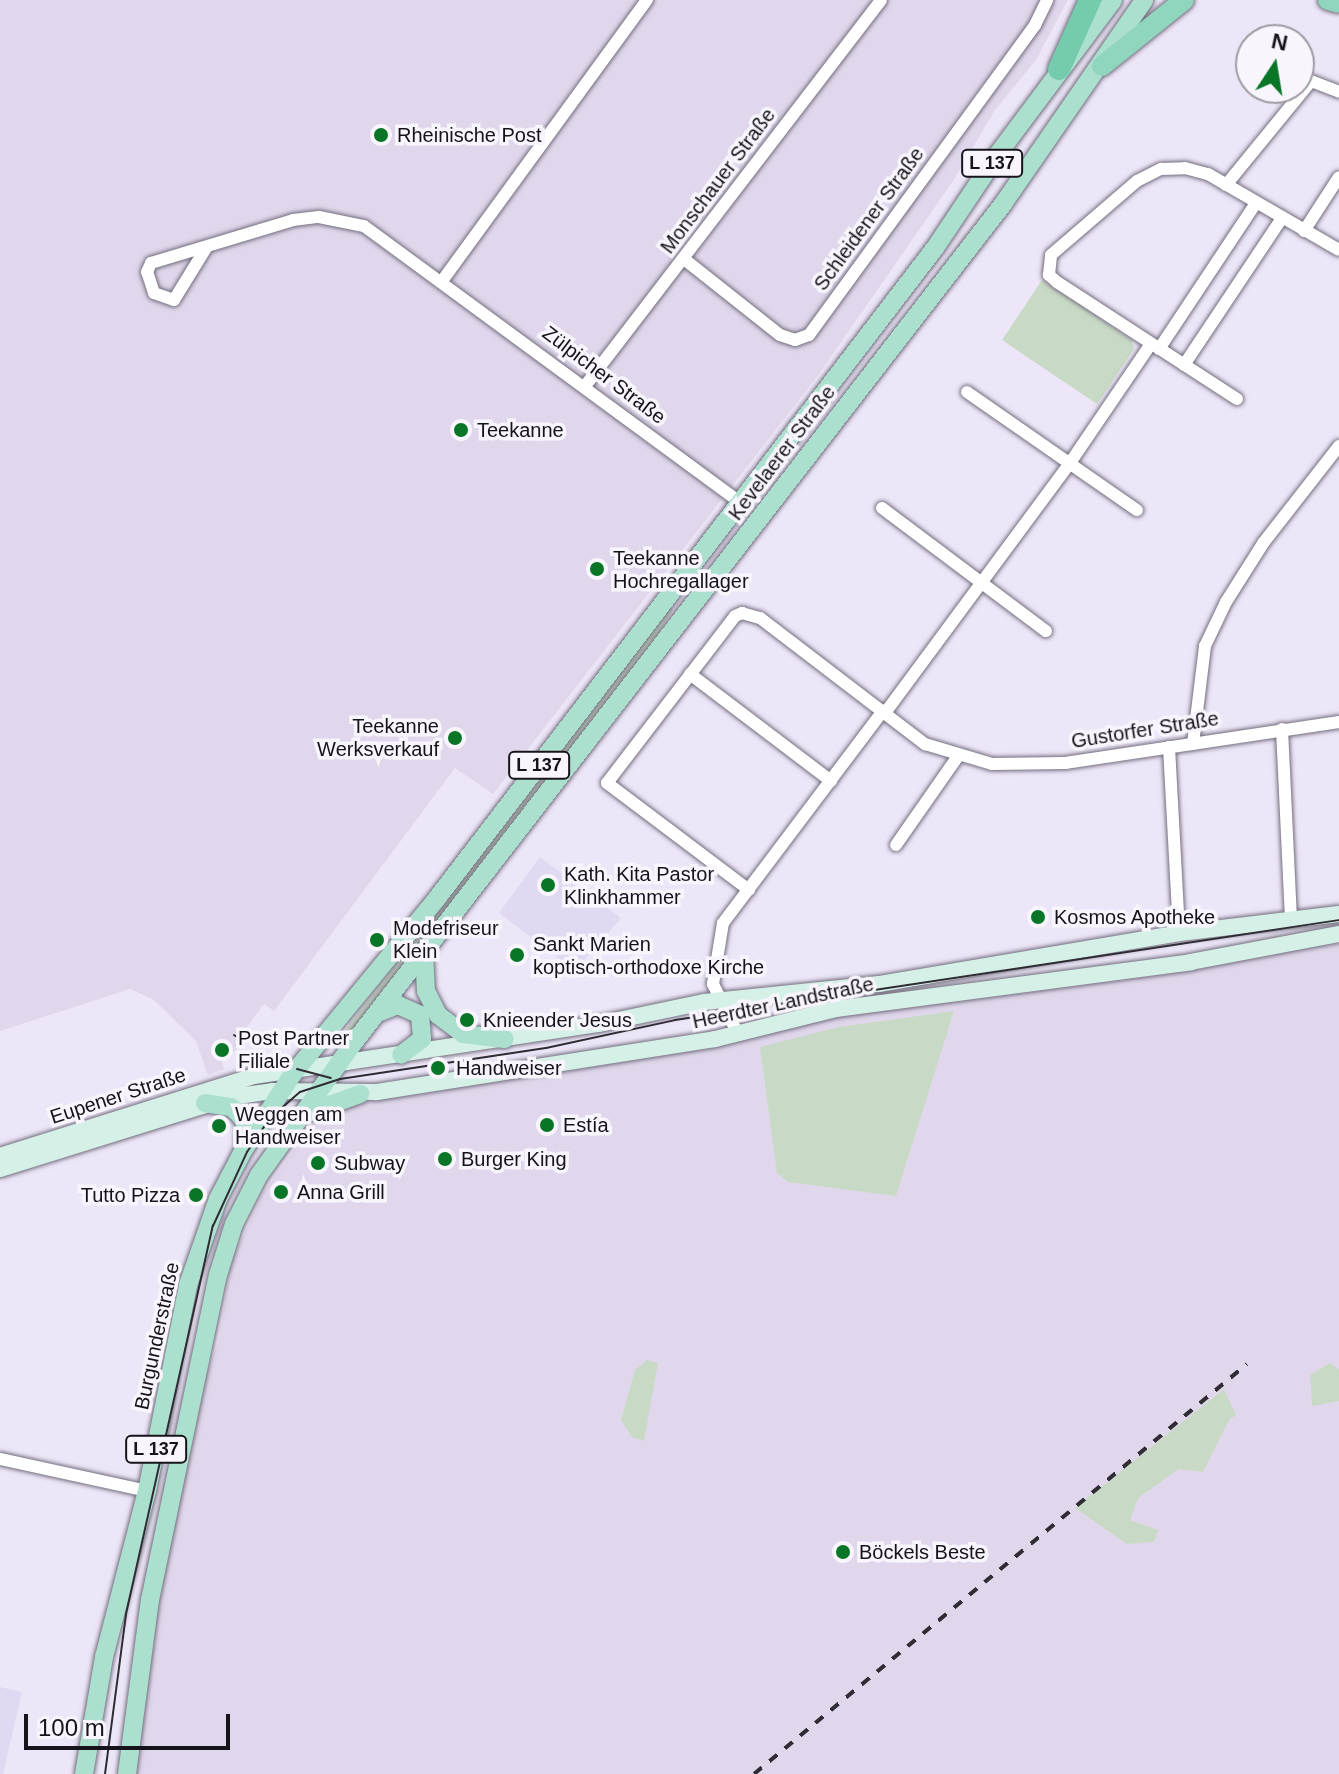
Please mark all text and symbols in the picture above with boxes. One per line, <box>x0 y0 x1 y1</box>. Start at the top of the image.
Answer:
north arrow <box>1235 24 1315 104</box>
text: N <box>1269 28 1290 56</box>
street label: Monschauer Straße <box>656 104 780 258</box>
place label: Rheinische Post <box>397 123 542 147</box>
marker: Rheinische Post <box>372 126 390 144</box>
street label: Schleidener Straße <box>809 143 929 295</box>
road number: L 137 <box>960 149 1024 177</box>
street label: Zülpicher Straße <box>538 321 670 429</box>
street label: Kevelaerer Straße <box>724 381 840 525</box>
place label: Teekanne <box>477 418 564 442</box>
marker: Teekanne <box>452 421 470 439</box>
place label: Teekanne Hochregallager <box>613 546 749 593</box>
marker: Teekanne Hochregallager <box>588 560 606 578</box>
street label: Gustorfer Straße <box>1070 706 1220 754</box>
place label: Teekanne Werksverkauf <box>317 714 439 761</box>
marker: Teekanne Werksverkauf <box>446 729 464 747</box>
road number: L 137 <box>507 751 571 779</box>
place label: Kath. Kita Pastor Klinkhammer <box>564 862 714 909</box>
marker: Kath. Kita Pastor Klinkhammer <box>539 876 557 894</box>
place label: Kosmos Apotheke <box>1054 905 1216 929</box>
marker: Kosmos Apotheke <box>1029 908 1047 926</box>
place label: Modefriseur Klein <box>393 916 499 963</box>
marker: Modefriseur Klein <box>368 931 386 949</box>
place label: Sankt Marien koptisch-orthodoxe Kirche <box>533 932 764 979</box>
marker: Sankt Marien koptisch-orthodoxe Kirche <box>508 946 526 964</box>
street label: Heerdter Landstraße <box>690 972 876 1034</box>
place label: Knieender Jesus <box>483 1008 632 1032</box>
marker: Knieender Jesus <box>458 1011 476 1029</box>
place label: Post Partner Filiale <box>238 1026 349 1073</box>
marker: Post Partner Filiale <box>213 1041 231 1059</box>
place label: Handweiser <box>456 1056 562 1080</box>
marker: Handweiser <box>427 1057 449 1079</box>
street label: Eupener Straße <box>47 1063 189 1129</box>
place label: Weggen am Handweiser <box>235 1102 342 1149</box>
place label: Estía <box>563 1113 609 1137</box>
marker: Estía <box>538 1116 556 1134</box>
marker: Weggen am Handweiser <box>210 1117 228 1135</box>
place label: Burger King <box>461 1147 567 1171</box>
marker: Burger King <box>436 1150 454 1168</box>
place label: Subway <box>334 1151 405 1175</box>
marker: Subway <box>309 1154 327 1172</box>
place label: Anna Grill <box>297 1180 385 1204</box>
place label: Tutto Pizza <box>81 1183 180 1207</box>
marker: Anna Grill <box>272 1183 290 1201</box>
marker: Tutto Pizza <box>187 1186 205 1204</box>
street label: Burgunderstraße <box>130 1260 184 1412</box>
road number: L 137 <box>124 1435 188 1463</box>
place label: Böckels Beste <box>859 1540 986 1564</box>
marker: Böckels Beste <box>834 1543 852 1561</box>
scale bar <box>28 1698 234 1748</box>
text: 100 m <box>38 1714 105 1741</box>

